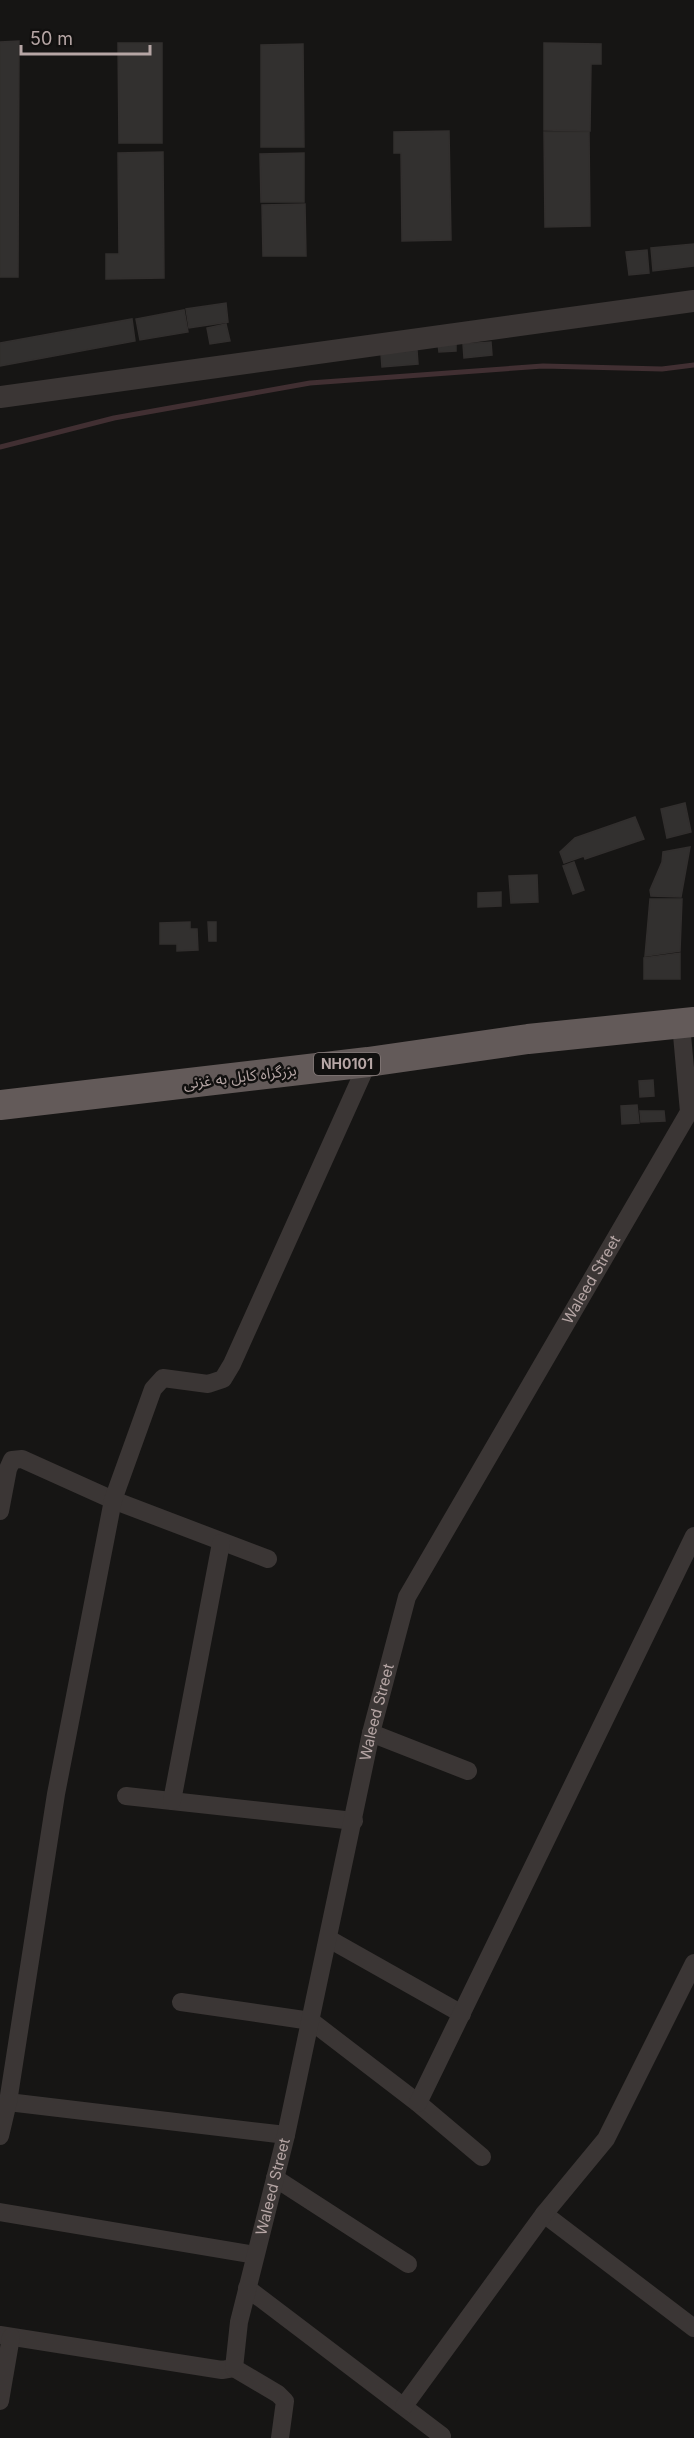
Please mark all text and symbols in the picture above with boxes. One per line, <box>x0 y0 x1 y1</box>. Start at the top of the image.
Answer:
scale bar <box>21 18 150 56</box>
text: 50 m <box>30 28 73 49</box>
road number: NH0101 <box>314 1053 380 1075</box>
street label: بزرگراه کابل به غزنی <box>182 1060 298 1093</box>
street label: Waleed Street <box>558 1232 624 1327</box>
street label: Waleed Street <box>355 1661 398 1762</box>
street label: Waleed Street <box>251 2136 294 2237</box>

